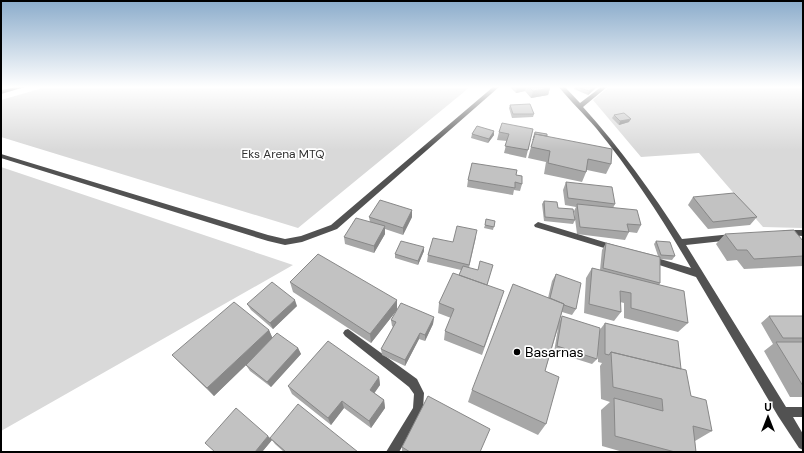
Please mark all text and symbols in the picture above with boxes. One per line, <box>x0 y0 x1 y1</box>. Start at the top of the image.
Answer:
park label: Eks Arena MTQ <box>242 146 324 162</box>
place label: Basarnas <box>525 343 584 361</box>
marker: Basarnas <box>512 347 522 357</box>
north arrow <box>748 397 788 437</box>
text: U <box>764 400 772 414</box>

